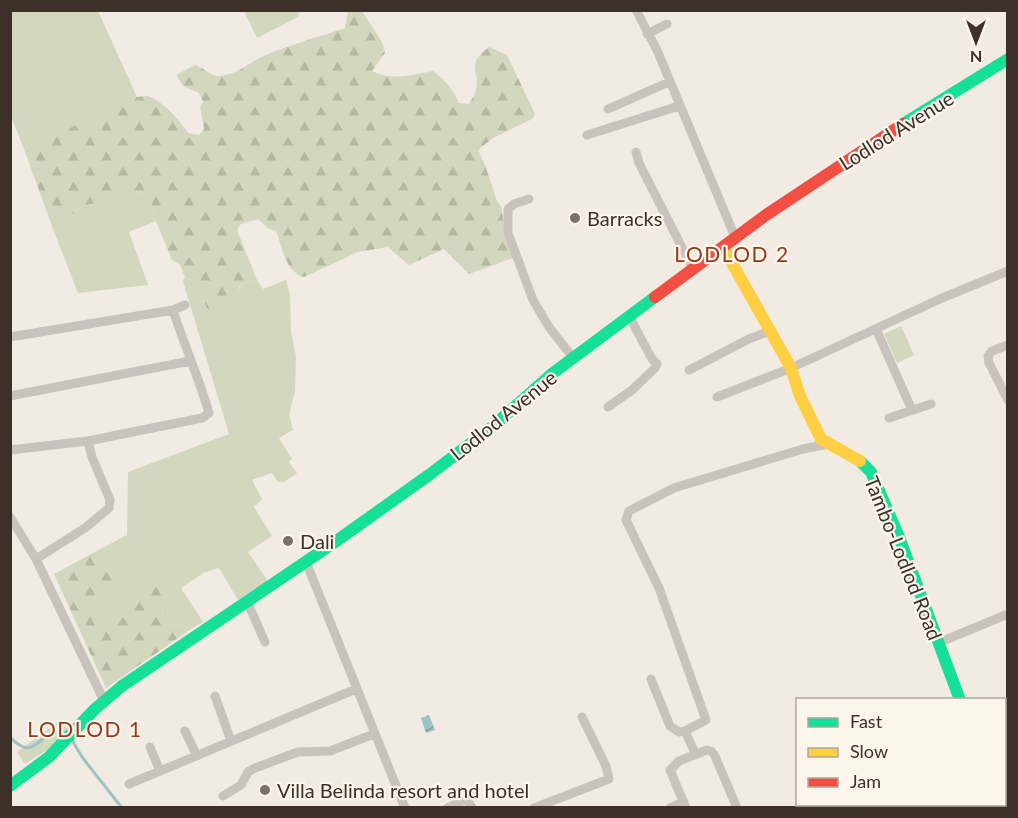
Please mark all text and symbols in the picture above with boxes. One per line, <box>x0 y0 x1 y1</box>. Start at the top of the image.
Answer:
north arrow <box>946 12 1006 72</box>
text: N <box>970 48 982 67</box>
street label: Lodlod Avenue <box>835 85 957 175</box>
place label: Barracks <box>587 206 662 230</box>
marker: Barracks <box>568 211 582 225</box>
district label: LODLOD 2 <box>674 241 790 266</box>
street label: Lodlod Avenue <box>445 365 561 465</box>
street label: Tambo-Lodlod Road <box>860 473 948 643</box>
place label: Dali <box>300 529 334 553</box>
marker: Dali <box>281 534 295 548</box>
legend <box>796 698 1006 806</box>
text: Fast <box>850 710 883 732</box>
district label: LODLOD 1 <box>27 716 143 741</box>
text: Slow <box>850 740 888 762</box>
text: Jam <box>850 770 881 792</box>
place label: Villa Belinda resort and hotel <box>277 778 529 802</box>
marker: Villa Belinda resort and hotel <box>258 783 272 797</box>

